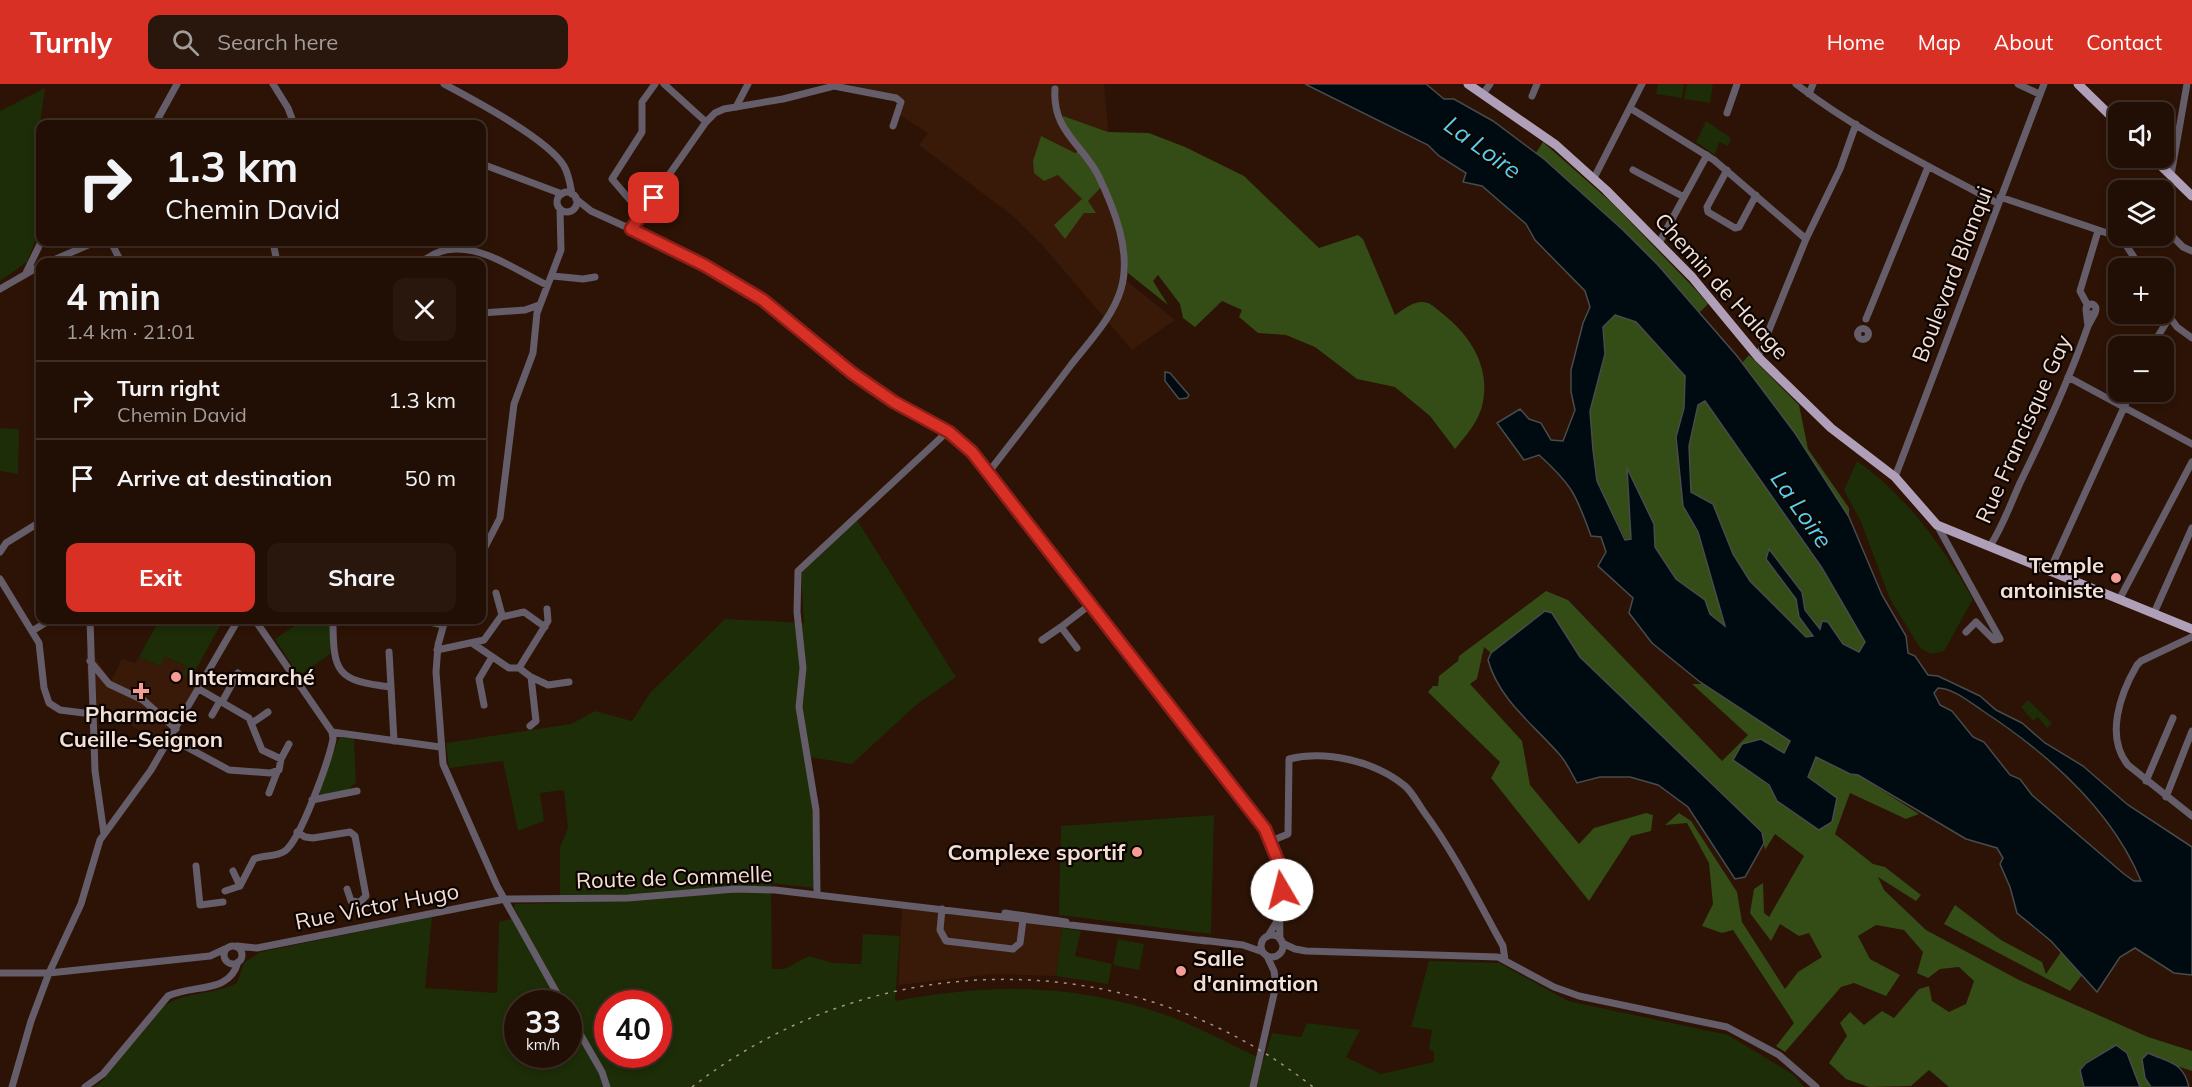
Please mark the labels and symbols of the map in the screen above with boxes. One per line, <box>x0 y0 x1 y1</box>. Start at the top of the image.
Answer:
water label: La Loire <box>1439 109 1527 185</box>
pin <box>628 172 679 223</box>
street label: Boulevard Blanqui <box>1906 182 1998 366</box>
street label: Chemin de Halage <box>1649 207 1795 365</box>
street label: Rue Francisque Gay <box>1969 330 2077 528</box>
water label: La Loire <box>1765 464 1839 554</box>
place label: Temple antoiniste <box>2000 551 2104 604</box>
marker: Temple antoiniste <box>2109 571 2123 585</box>
place label: Intermarché <box>188 663 315 691</box>
marker: Intermarché <box>169 670 183 684</box>
marker: Pharmacie Cueille-Seignon <box>134 684 148 698</box>
place label: Pharmacie Cueille-Seignon <box>59 700 223 753</box>
place label: Complexe sportif <box>948 838 1126 866</box>
marker: Complexe sportif <box>1130 845 1144 859</box>
position arrow <box>1250 858 1314 922</box>
street label: Route de Commelle <box>575 860 773 894</box>
street label: Rue Victor Hugo <box>293 876 461 936</box>
place label: Salle d'animation <box>1193 944 1318 997</box>
marker: Salle d'animation <box>1174 964 1188 978</box>
speed limit sign: 40 <box>594 990 672 1068</box>

